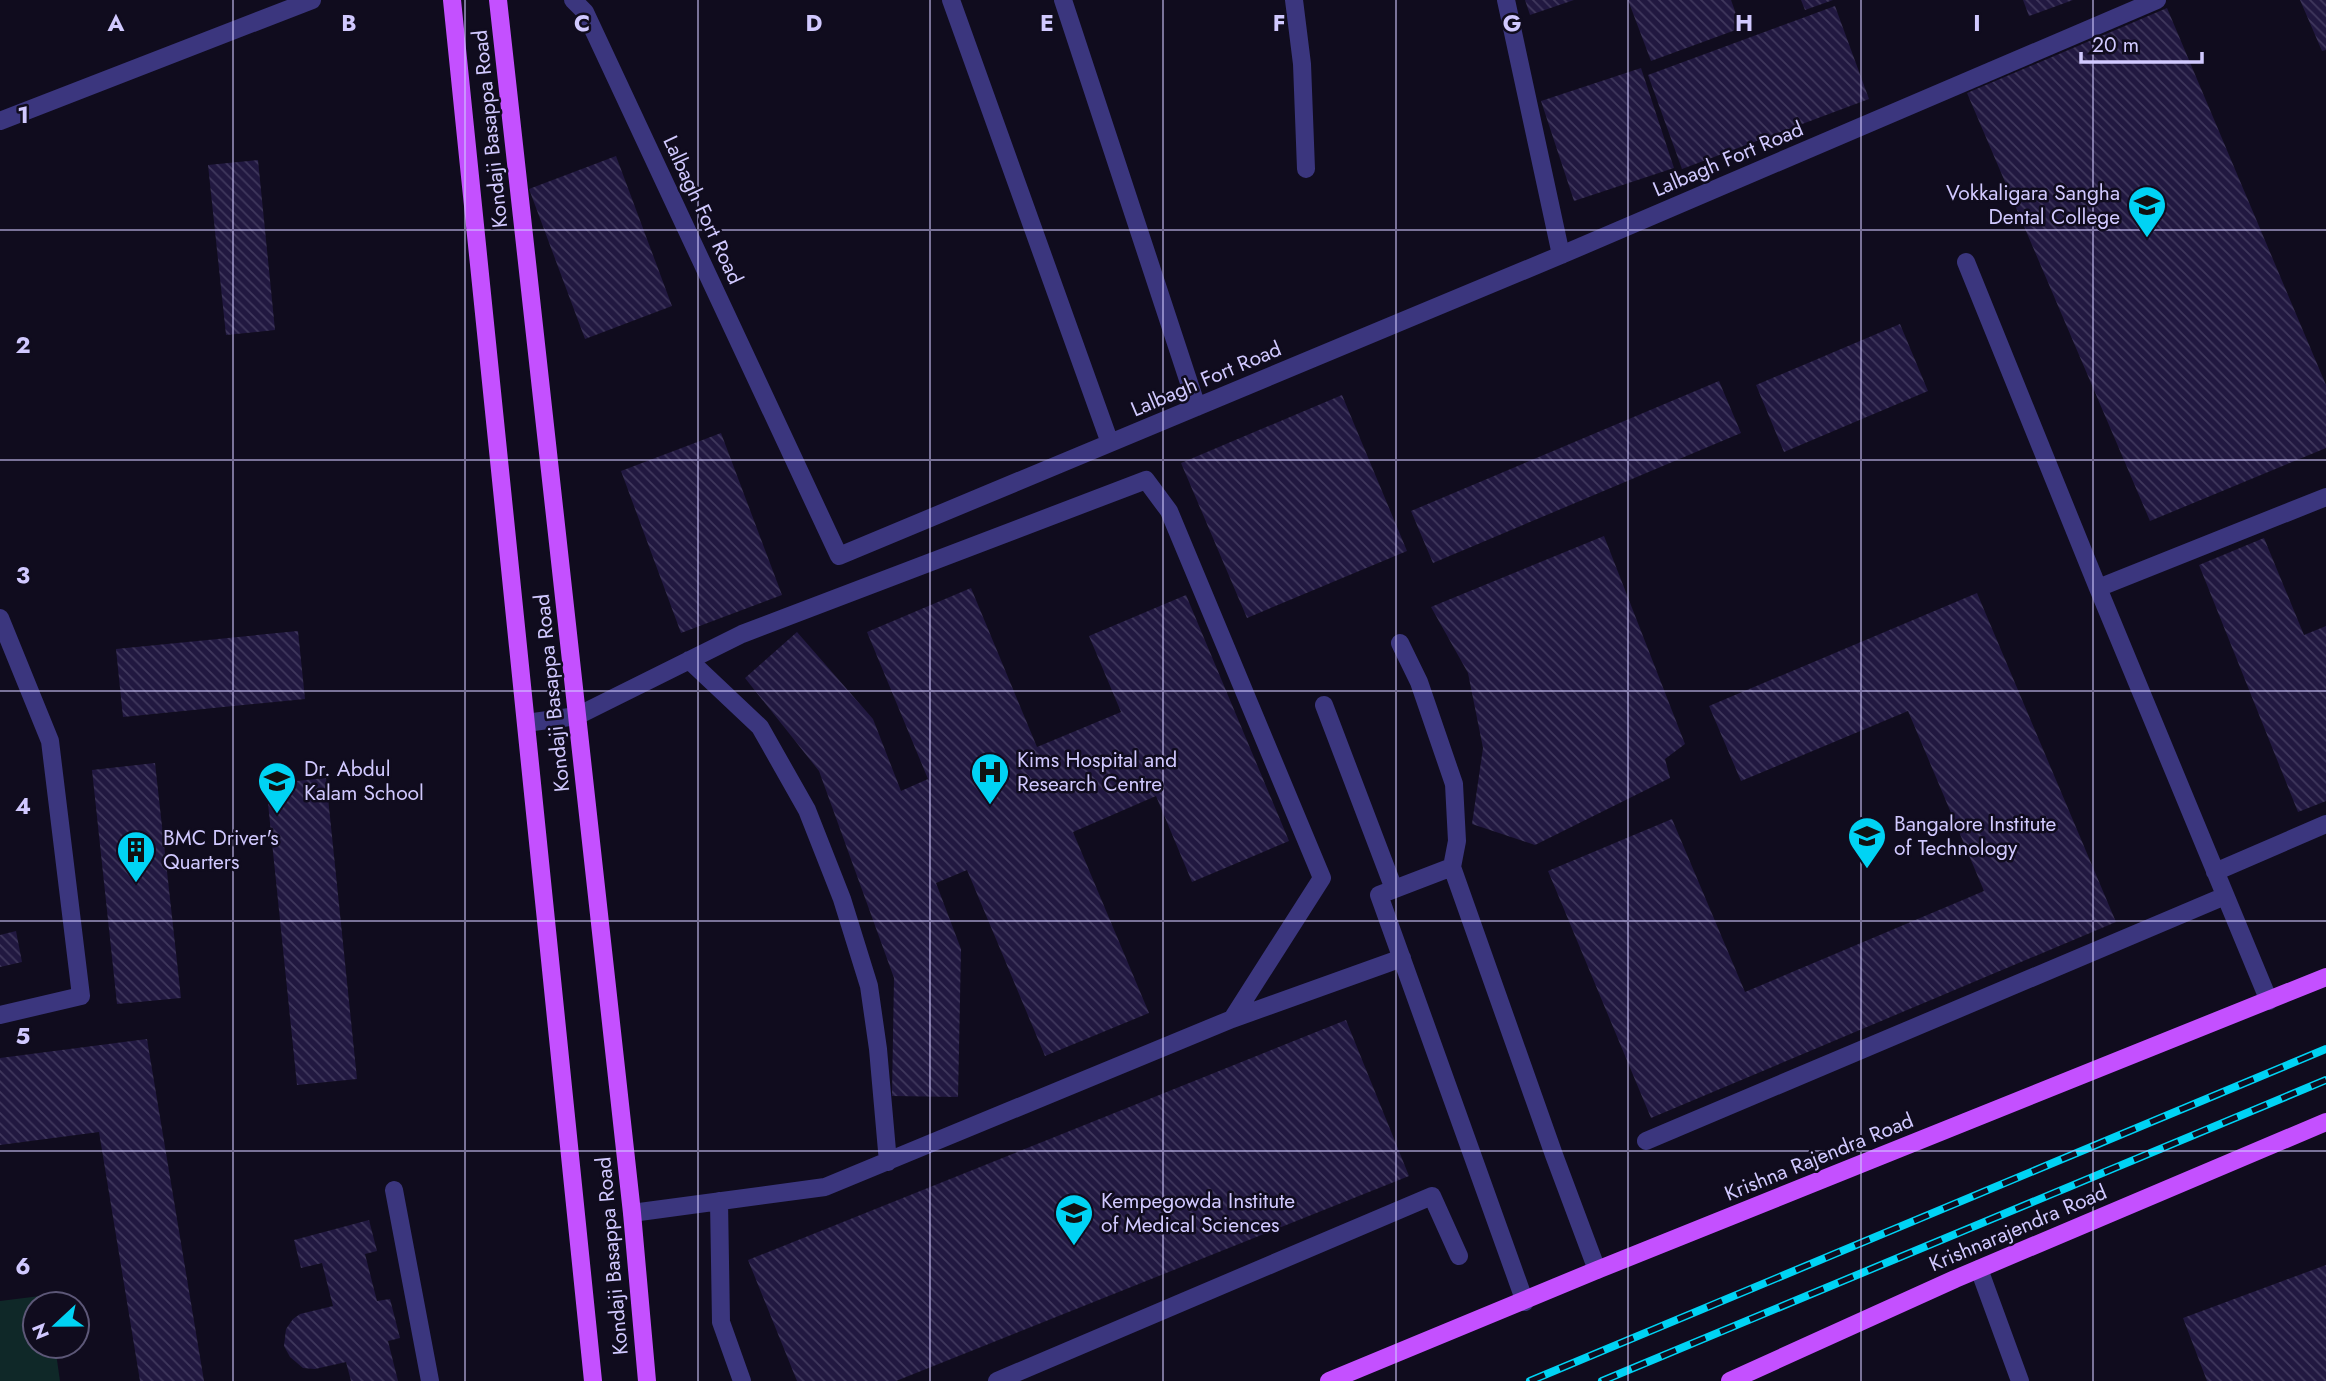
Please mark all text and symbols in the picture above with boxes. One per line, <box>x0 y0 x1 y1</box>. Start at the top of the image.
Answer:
text: A <box>107 6 125 40</box>
text: B <box>341 6 357 40</box>
text: C <box>574 6 590 40</box>
text: D <box>806 6 823 40</box>
text: E <box>1040 6 1054 40</box>
text: F <box>1273 6 1285 40</box>
text: G <box>1503 6 1521 40</box>
text: H <box>1735 6 1753 40</box>
text: I <box>1973 6 1981 40</box>
scale bar <box>2081 21 2202 65</box>
street label: Kondaji Basappa Road <box>465 29 515 229</box>
text: 20 m <box>2092 30 2139 60</box>
text: 1 <box>17 98 29 132</box>
street label: Lalbagh Fort Road <box>1648 114 1808 204</box>
street label: Lalbagh Fort Road <box>655 131 751 289</box>
place label: Vokkaligara Sangha Dental College <box>1946 178 2120 232</box>
school or university icon: Vokkaligara Sangha Dental College <box>2126 184 2168 239</box>
text: 2 <box>15 328 31 362</box>
street label: Lalbagh Fort Road <box>1126 334 1286 424</box>
text: 3 <box>16 558 30 592</box>
street label: Kondaji Basappa Road <box>527 593 577 793</box>
place label: Kims Hospital and Research Centre <box>1017 745 1177 799</box>
hospital icon: Kims Hospital and Research Centre <box>969 751 1011 806</box>
place label: Dr. Abdul Kalam School <box>304 754 424 808</box>
school or university icon: Dr. Abdul Kalam School <box>256 760 298 815</box>
text: 4 <box>15 789 31 823</box>
place label: Bangalore Institute of Technology <box>1894 809 2056 863</box>
school or university icon: Bangalore Institute of Technology <box>1846 815 1888 870</box>
place label: BMC Driver's Quarters <box>163 823 279 877</box>
building icon: BMC Driver's Quarters <box>115 829 157 884</box>
text: 5 <box>16 1019 30 1053</box>
street label: Krishna Rajendra Road <box>1720 1105 1918 1209</box>
street label: Kondaji Basappa Road <box>588 1156 636 1356</box>
street label: Krishnarajendra Road <box>1925 1177 2111 1279</box>
place label: Kempegowda Institute of Medical Sciences <box>1101 1186 1295 1240</box>
school or university icon: Kempegowda Institute of Medical Sciences <box>1053 1192 1095 1247</box>
text: 6 <box>15 1249 31 1283</box>
north arrow <box>21 1290 91 1360</box>
text: N <box>25 1319 56 1343</box>

